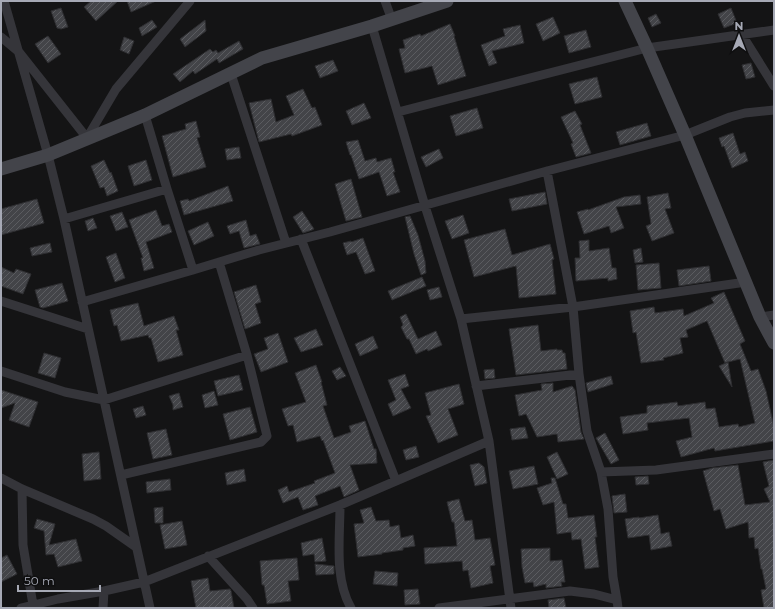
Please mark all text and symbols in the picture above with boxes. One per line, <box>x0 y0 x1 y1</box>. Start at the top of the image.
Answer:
north arrow <box>719 16 759 56</box>
text: N <box>735 19 743 33</box>
scale bar <box>18 567 100 593</box>
text: 50 m <box>24 573 55 588</box>

